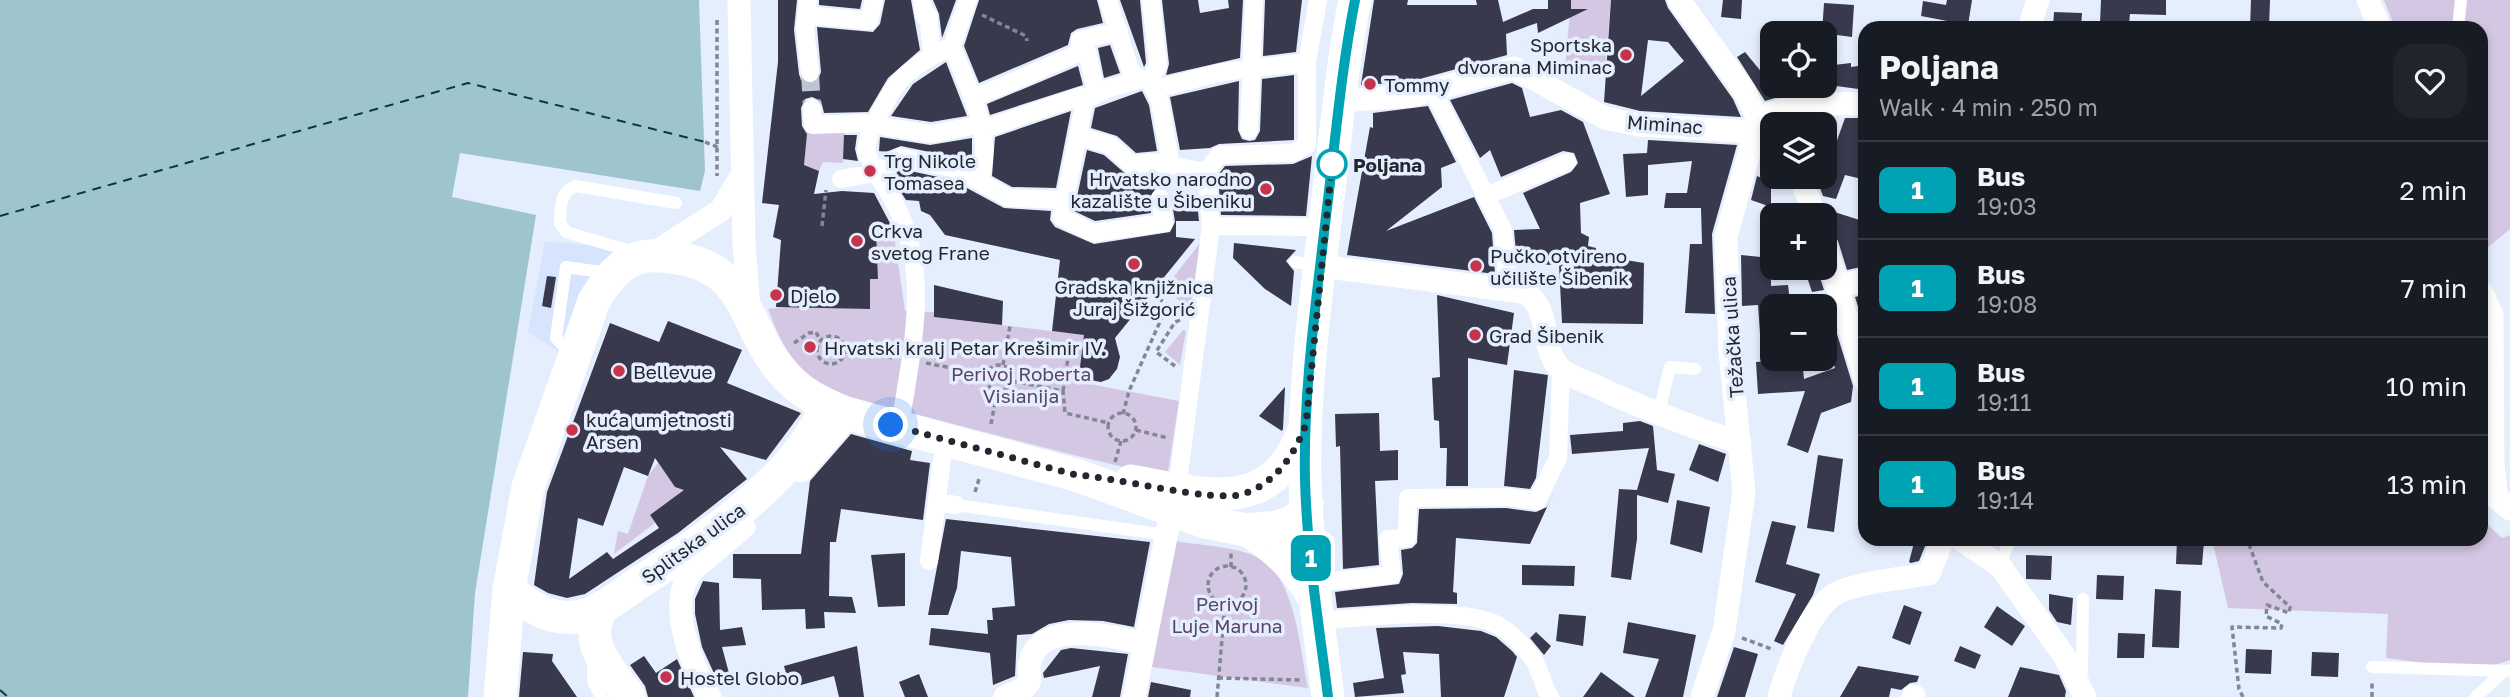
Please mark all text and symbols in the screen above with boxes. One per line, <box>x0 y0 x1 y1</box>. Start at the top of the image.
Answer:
map controls <box>1760 21 1837 371</box>
button: locate <box>1760 21 1837 98</box>
place label: Sportska dvorana Miminac <box>1457 33 1612 78</box>
button: heart <box>2393 44 2467 118</box>
marker: Sportska dvorana Miminac <box>1618 47 1634 63</box>
text: Poljana <box>1879 47 1999 86</box>
place label: Tommy <box>1384 73 1450 96</box>
marker: Tommy <box>1362 76 1378 92</box>
text: Walk · 4 min · 250 m <box>1879 93 2098 121</box>
street label: Miminac <box>1626 110 1704 138</box>
button: layers <box>1760 112 1837 189</box>
place label: Trg Nikole Tomasea <box>884 149 976 194</box>
marker: Poljana <box>1317 149 1347 179</box>
place label: Poljana <box>1353 153 1422 176</box>
text: Bus <box>1977 161 2025 192</box>
marker: Trg Nikole Tomasea <box>862 163 878 179</box>
place label: Hrvatsko narodno kazalište u Šibeniku <box>1070 167 1252 212</box>
text: 1 <box>1911 175 1924 204</box>
text: 2 min <box>2399 175 2467 206</box>
marker: Hrvatsko narodno kazalište u Šibeniku <box>1258 181 1274 197</box>
text: 19:03 <box>1977 192 2037 220</box>
button: + <box>1760 203 1837 280</box>
place label: Crkva svetog Frane <box>871 219 990 264</box>
marker: Crkva svetog Frane <box>849 233 865 249</box>
place label: Pučko otvireno učilište Šibenik <box>1490 244 1629 289</box>
marker: Gradska knjižnica Juraj Šižgorić <box>1126 256 1142 272</box>
marker: Pučko otvireno učilište Šibenik <box>1468 258 1484 274</box>
text: Bus <box>1977 259 2025 290</box>
text: 1 <box>1911 273 1924 302</box>
text: 7 min <box>2401 273 2467 304</box>
place label: Gradska knjižnica Juraj Šižgorić <box>1054 275 1214 320</box>
street label: Težačka ulica <box>1716 276 1748 398</box>
place label: Djelo <box>790 284 837 307</box>
marker: Djelo <box>768 287 784 303</box>
text: 19:08 <box>1977 290 2037 318</box>
button: − <box>1760 294 1837 371</box>
place label: Grad Šibenik <box>1489 324 1605 347</box>
marker: Grad Šibenik <box>1467 327 1483 343</box>
place label: Hrvatski kralj Petar Krešimir IV. <box>824 336 1107 359</box>
marker: Hrvatski kralj Petar Krešimir IV. <box>802 339 818 355</box>
text: Bus <box>1977 357 2025 388</box>
place label: Bellevue <box>633 360 713 383</box>
park label: Perivoj Roberta Visianija <box>951 362 1091 407</box>
marker: Bellevue <box>611 363 627 379</box>
text: 1 <box>1911 371 1924 400</box>
text: 10 min <box>2386 371 2467 402</box>
text: 19:11 <box>1977 388 2031 416</box>
your location <box>873 407 908 442</box>
place label: kuća umjetnosti Arsen <box>586 408 732 453</box>
marker: kuća umjetnosti Arsen <box>564 422 580 438</box>
text: Bus <box>1977 455 2025 486</box>
text: 1 <box>1911 469 1924 498</box>
text: 13 min <box>2387 469 2467 500</box>
text: 19:14 <box>1977 486 2034 514</box>
street label: Splitska ulica <box>637 498 749 588</box>
line badge: 1 <box>1288 535 1334 581</box>
text: 1 <box>1305 543 1317 572</box>
park label: Perivoj Luje Maruna <box>1171 592 1283 637</box>
place label: Hostel Globo <box>680 666 799 689</box>
marker: Hostel Globo <box>658 669 674 685</box>

